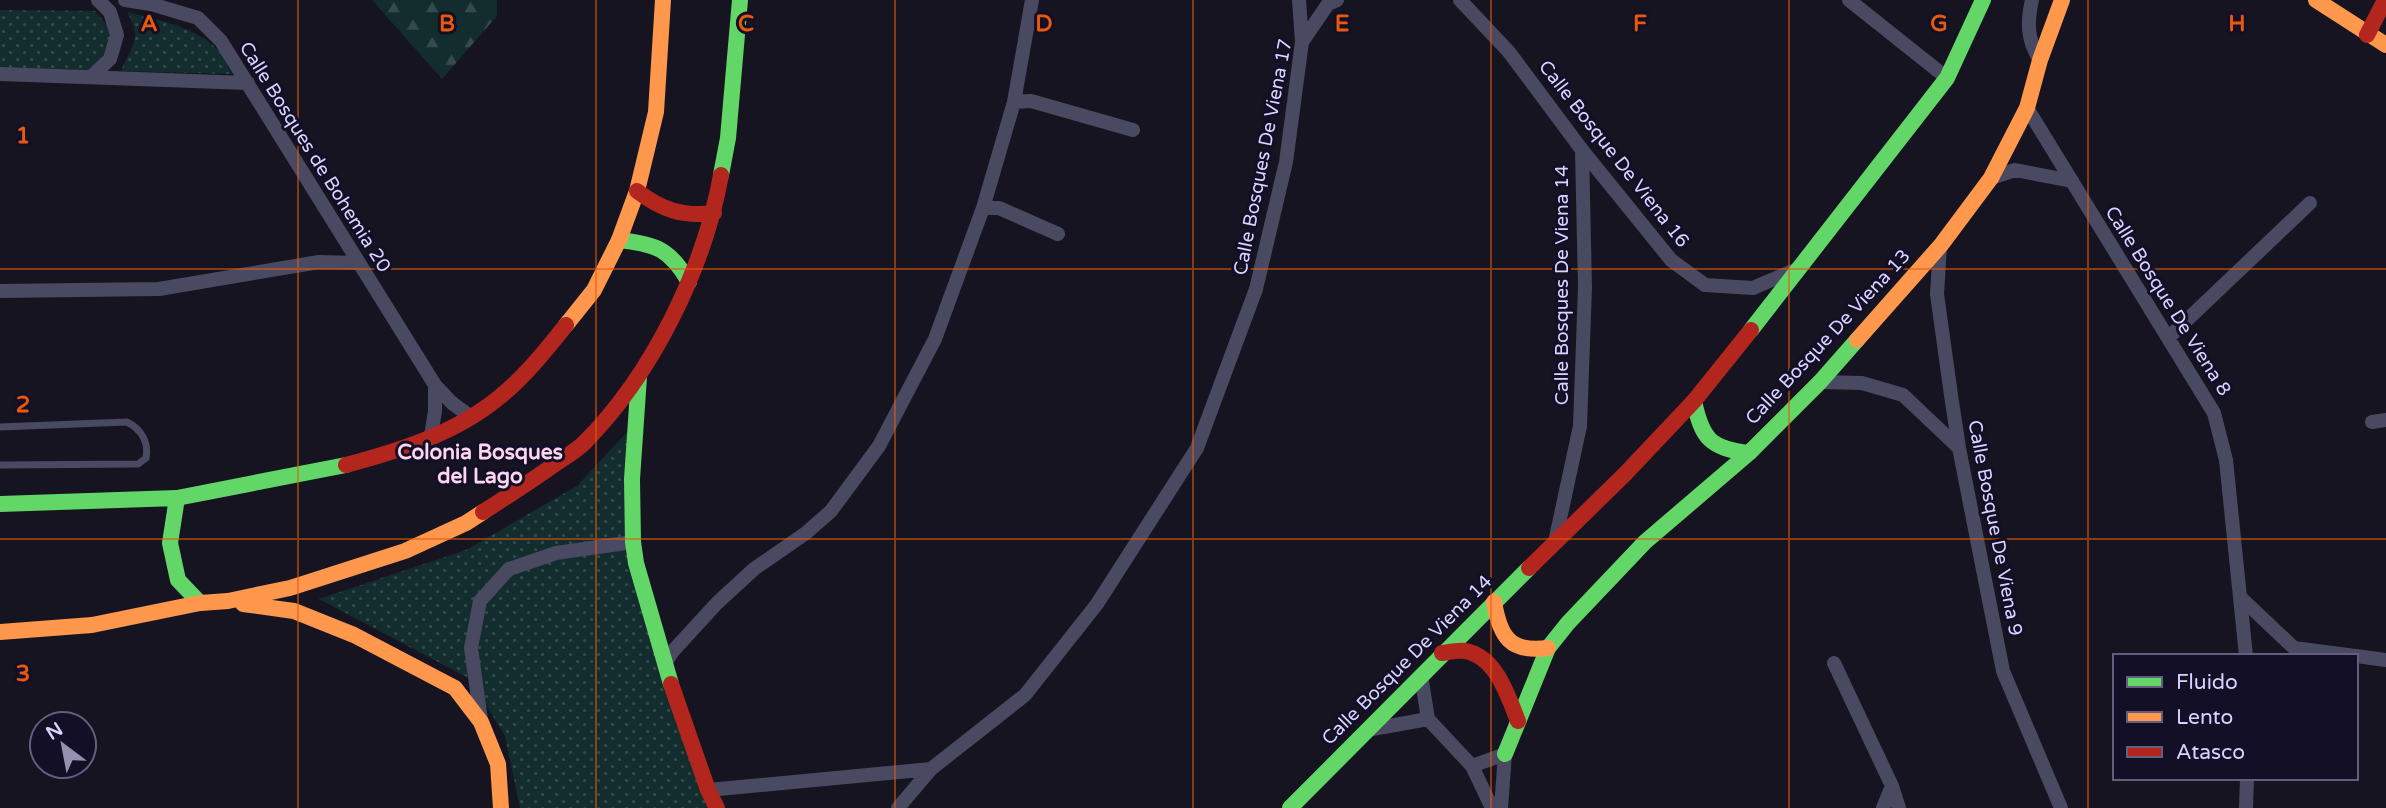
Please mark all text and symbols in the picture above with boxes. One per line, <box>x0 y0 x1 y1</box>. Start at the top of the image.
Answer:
text: A <box>140 10 158 38</box>
text: B <box>439 10 455 38</box>
text: C <box>738 10 754 38</box>
text: D <box>1035 10 1053 38</box>
text: E <box>1335 10 1349 38</box>
text: F <box>1633 10 1647 38</box>
text: G <box>1930 10 1948 38</box>
text: H <box>2228 10 2246 38</box>
street label: Calle Bosques De Viena 17 <box>1229 37 1297 277</box>
street label: Calle Bosques de Bohemia 20 <box>235 38 395 276</box>
street label: Calle Bosque De Viena 16 <box>1534 56 1694 252</box>
text: 1 <box>16 122 30 150</box>
street label: Calle Bosques De Viena 14 <box>1551 165 1573 405</box>
street label: Calle Bosque De Viena 8 <box>2101 202 2235 400</box>
street label: Calle Bosque De Viena 13 <box>1741 245 1915 429</box>
text: 2 <box>16 391 30 419</box>
street label: Calle Bosque De Viena 9 <box>1963 418 2027 638</box>
district label: Colonia Bosques del Lago <box>397 440 563 489</box>
street label: Calle Bosque De Viena 14 <box>1317 570 1497 750</box>
legend <box>2113 654 2358 780</box>
text: 3 <box>16 660 30 688</box>
text: Fluido <box>2176 670 2238 695</box>
text: Lento <box>2176 705 2233 730</box>
north arrow <box>28 710 98 780</box>
text: N <box>42 718 67 745</box>
text: Atasco <box>2176 740 2245 765</box>

